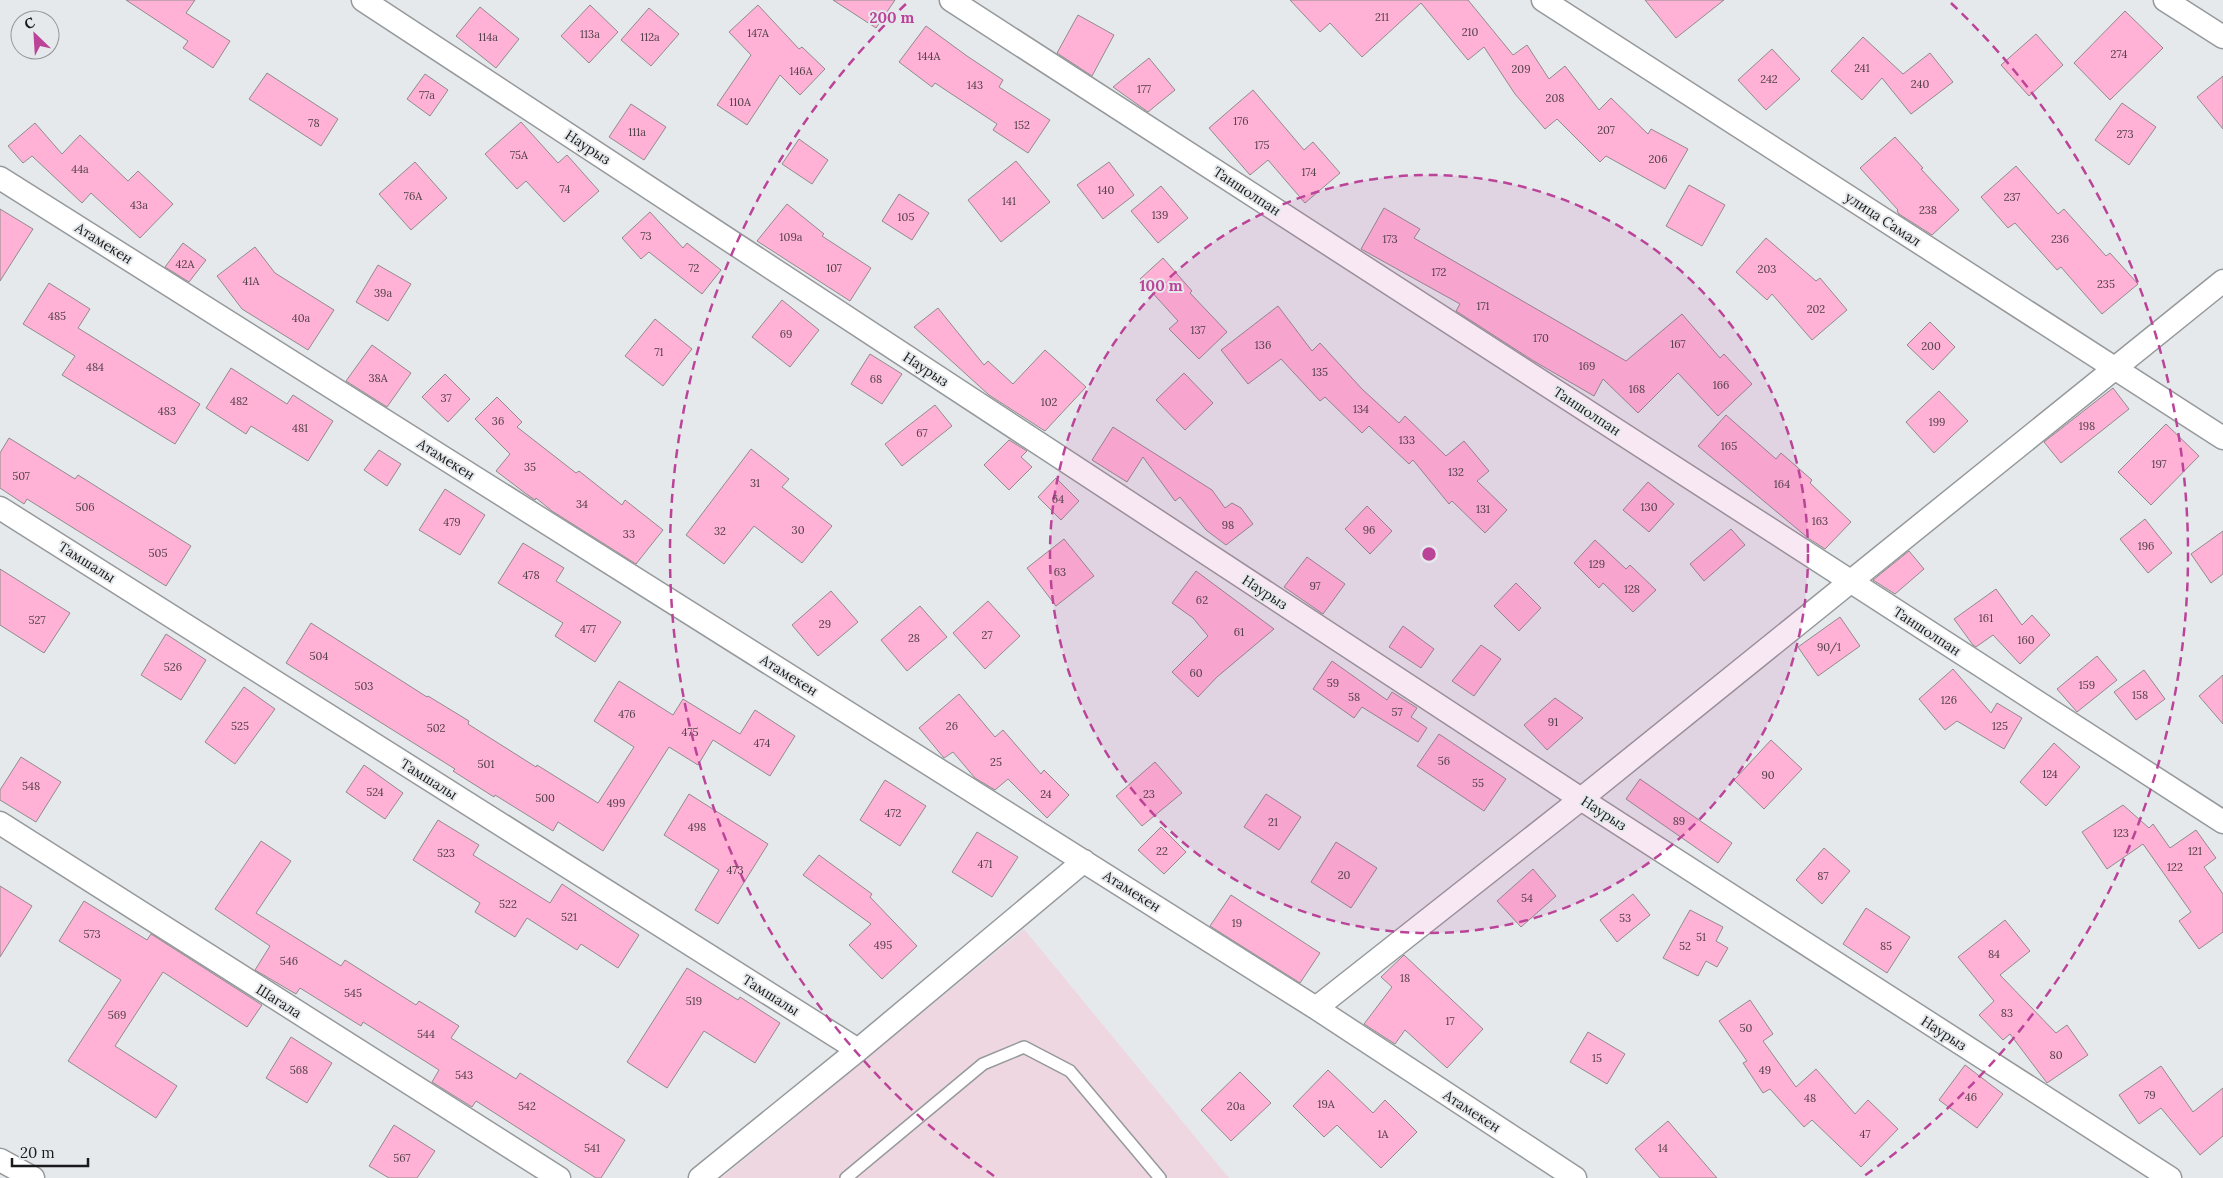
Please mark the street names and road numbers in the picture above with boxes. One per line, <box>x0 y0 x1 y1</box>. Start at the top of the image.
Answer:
street label: Наурыз <box>562 126 615 169</box>
street label: Таншолпан <box>1210 162 1285 220</box>
street label: улица Самал <box>1842 188 1924 250</box>
street label: Атамекен <box>71 218 136 268</box>
street label: Наурыз <box>900 348 953 391</box>
street label: Таншолпан <box>1550 382 1625 440</box>
street label: Атамекен <box>413 434 478 484</box>
street label: Тамшалы <box>55 537 119 587</box>
street label: Наурыз <box>1239 571 1292 614</box>
street label: Таншолпан <box>1890 602 1965 660</box>
street label: Атамекен <box>756 650 821 700</box>
street label: Тамшалы <box>397 754 461 804</box>
street label: Наурыз <box>1578 792 1631 835</box>
street label: Атамекен <box>1099 866 1164 916</box>
street label: Тамшалы <box>739 970 803 1020</box>
street label: Шагала <box>253 980 305 1022</box>
street label: Наурыз <box>1918 1012 1971 1055</box>
street label: Атамекен <box>1439 1085 1504 1136</box>

